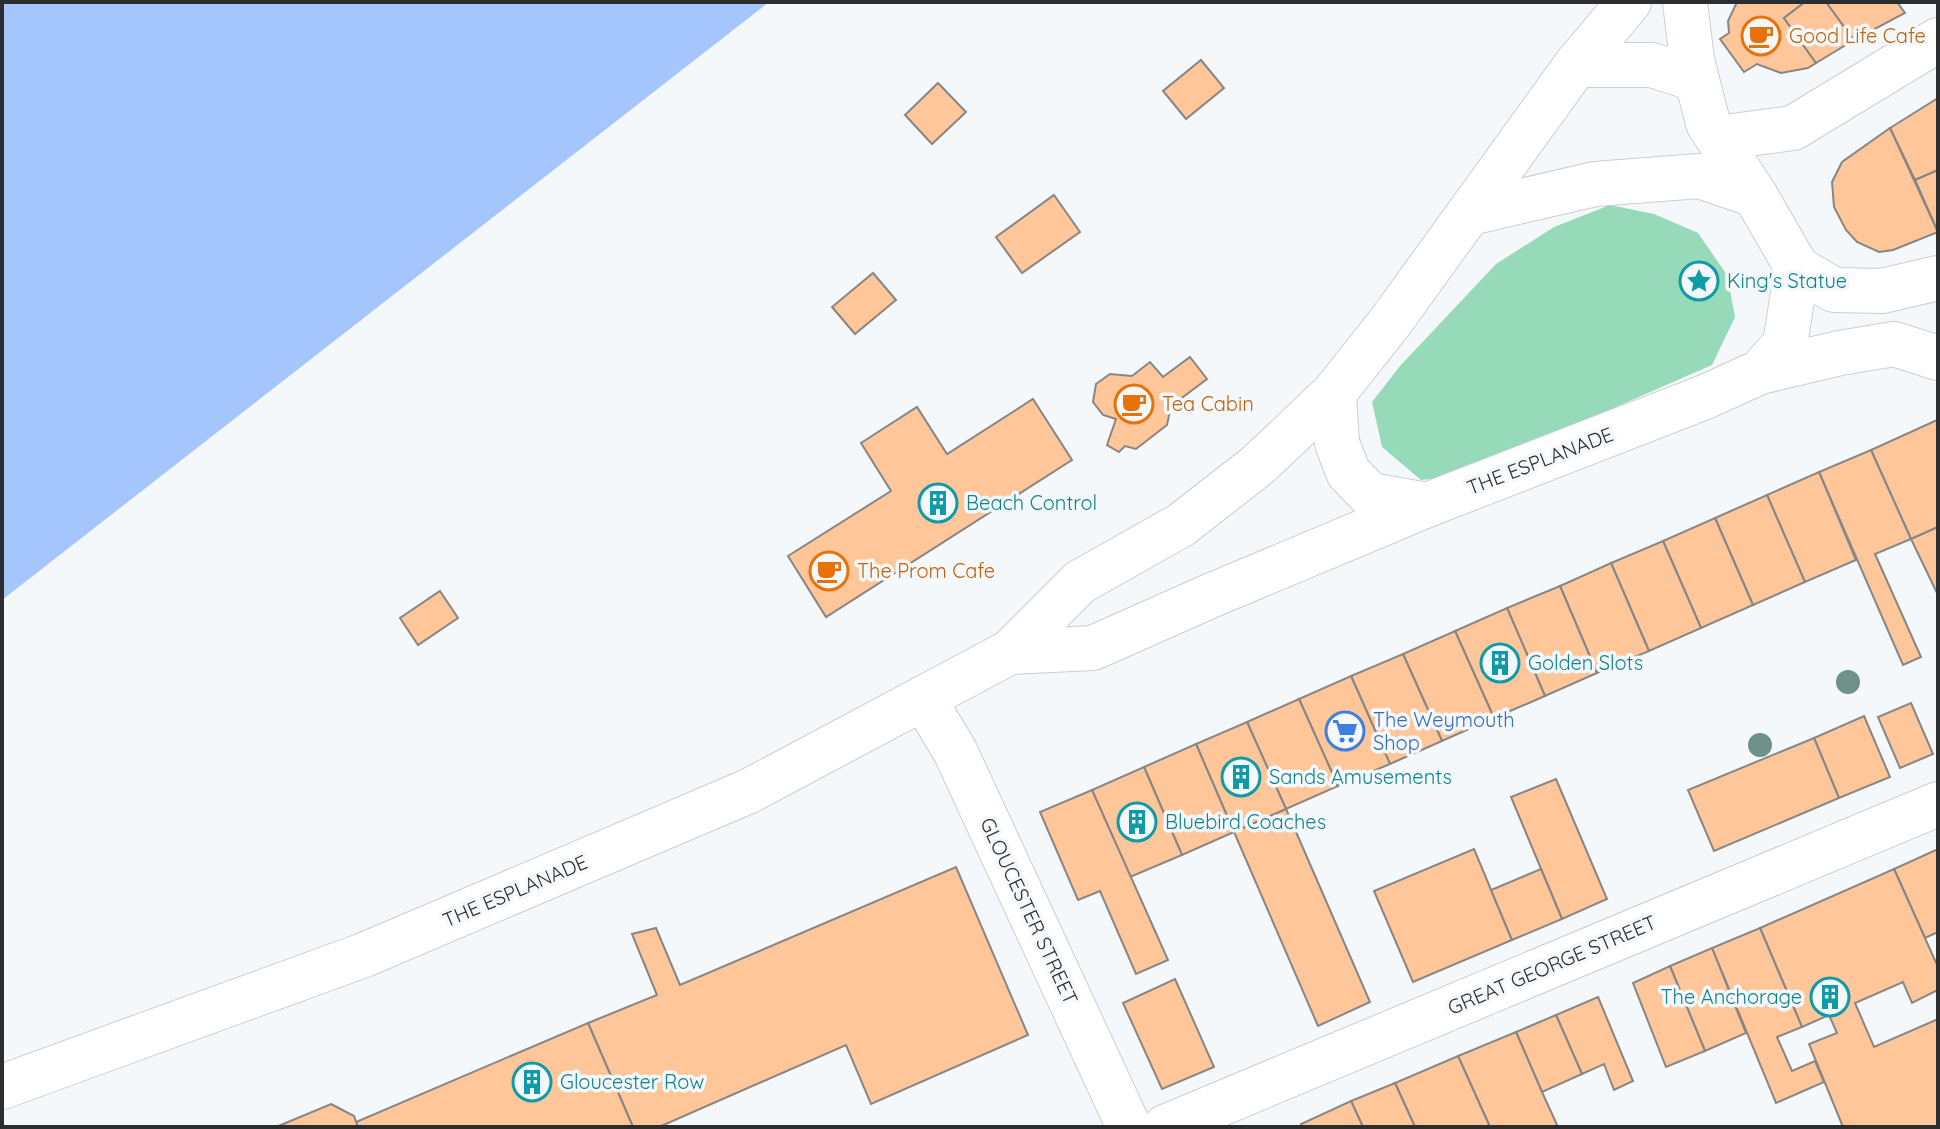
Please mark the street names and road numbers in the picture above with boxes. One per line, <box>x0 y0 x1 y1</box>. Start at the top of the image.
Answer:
street label: THE ESPLANADE <box>1463 421 1616 500</box>
street label: GLOUCESTER STREET <box>975 813 1084 1008</box>
street label: THE ESPLANADE <box>439 849 591 932</box>
street label: GREAT GEORGE STREET <box>1444 909 1660 1020</box>

